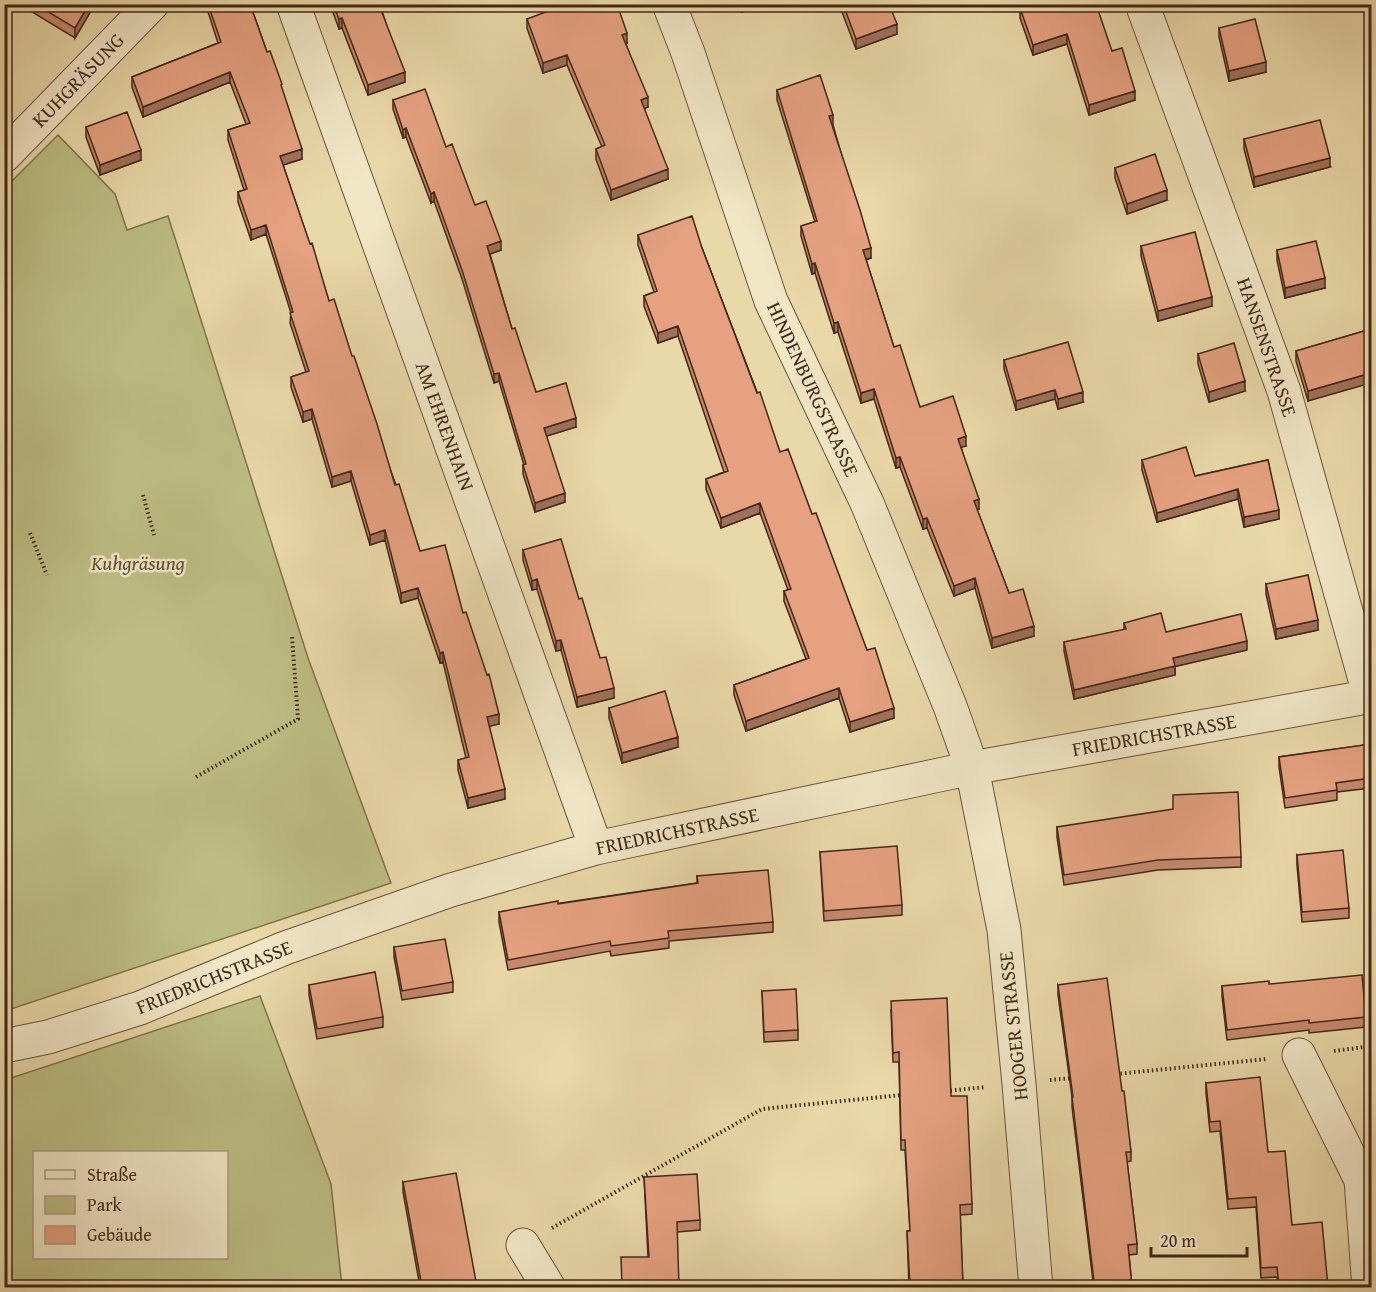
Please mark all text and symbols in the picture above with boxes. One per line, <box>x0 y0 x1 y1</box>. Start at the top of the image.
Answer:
street label: KUHGRÄSUNG <box>25 26 130 133</box>
street label: HANSENSTRASSE <box>1230 273 1305 420</box>
street label: HINDENBURGSTRASSE <box>760 297 867 481</box>
street label: AM EHRENHAIN <box>409 357 482 495</box>
park label: Kuhgräsung <box>90 548 185 577</box>
street label: FRIEDRICHSTRASSE <box>1070 706 1238 763</box>
street label: FRIEDRICHSTRASSE <box>593 799 761 862</box>
street label: FRIEDRICHSTRASSE <box>132 932 296 1021</box>
street label: HOOGER STRASSE <box>990 950 1035 1102</box>
legend <box>33 1151 228 1259</box>
text: Straße <box>87 1161 137 1188</box>
text: Park <box>87 1191 123 1218</box>
scale bar <box>1151 1220 1247 1258</box>
text: Gebäude <box>87 1221 152 1248</box>
text: 20 m <box>1160 1227 1196 1254</box>

